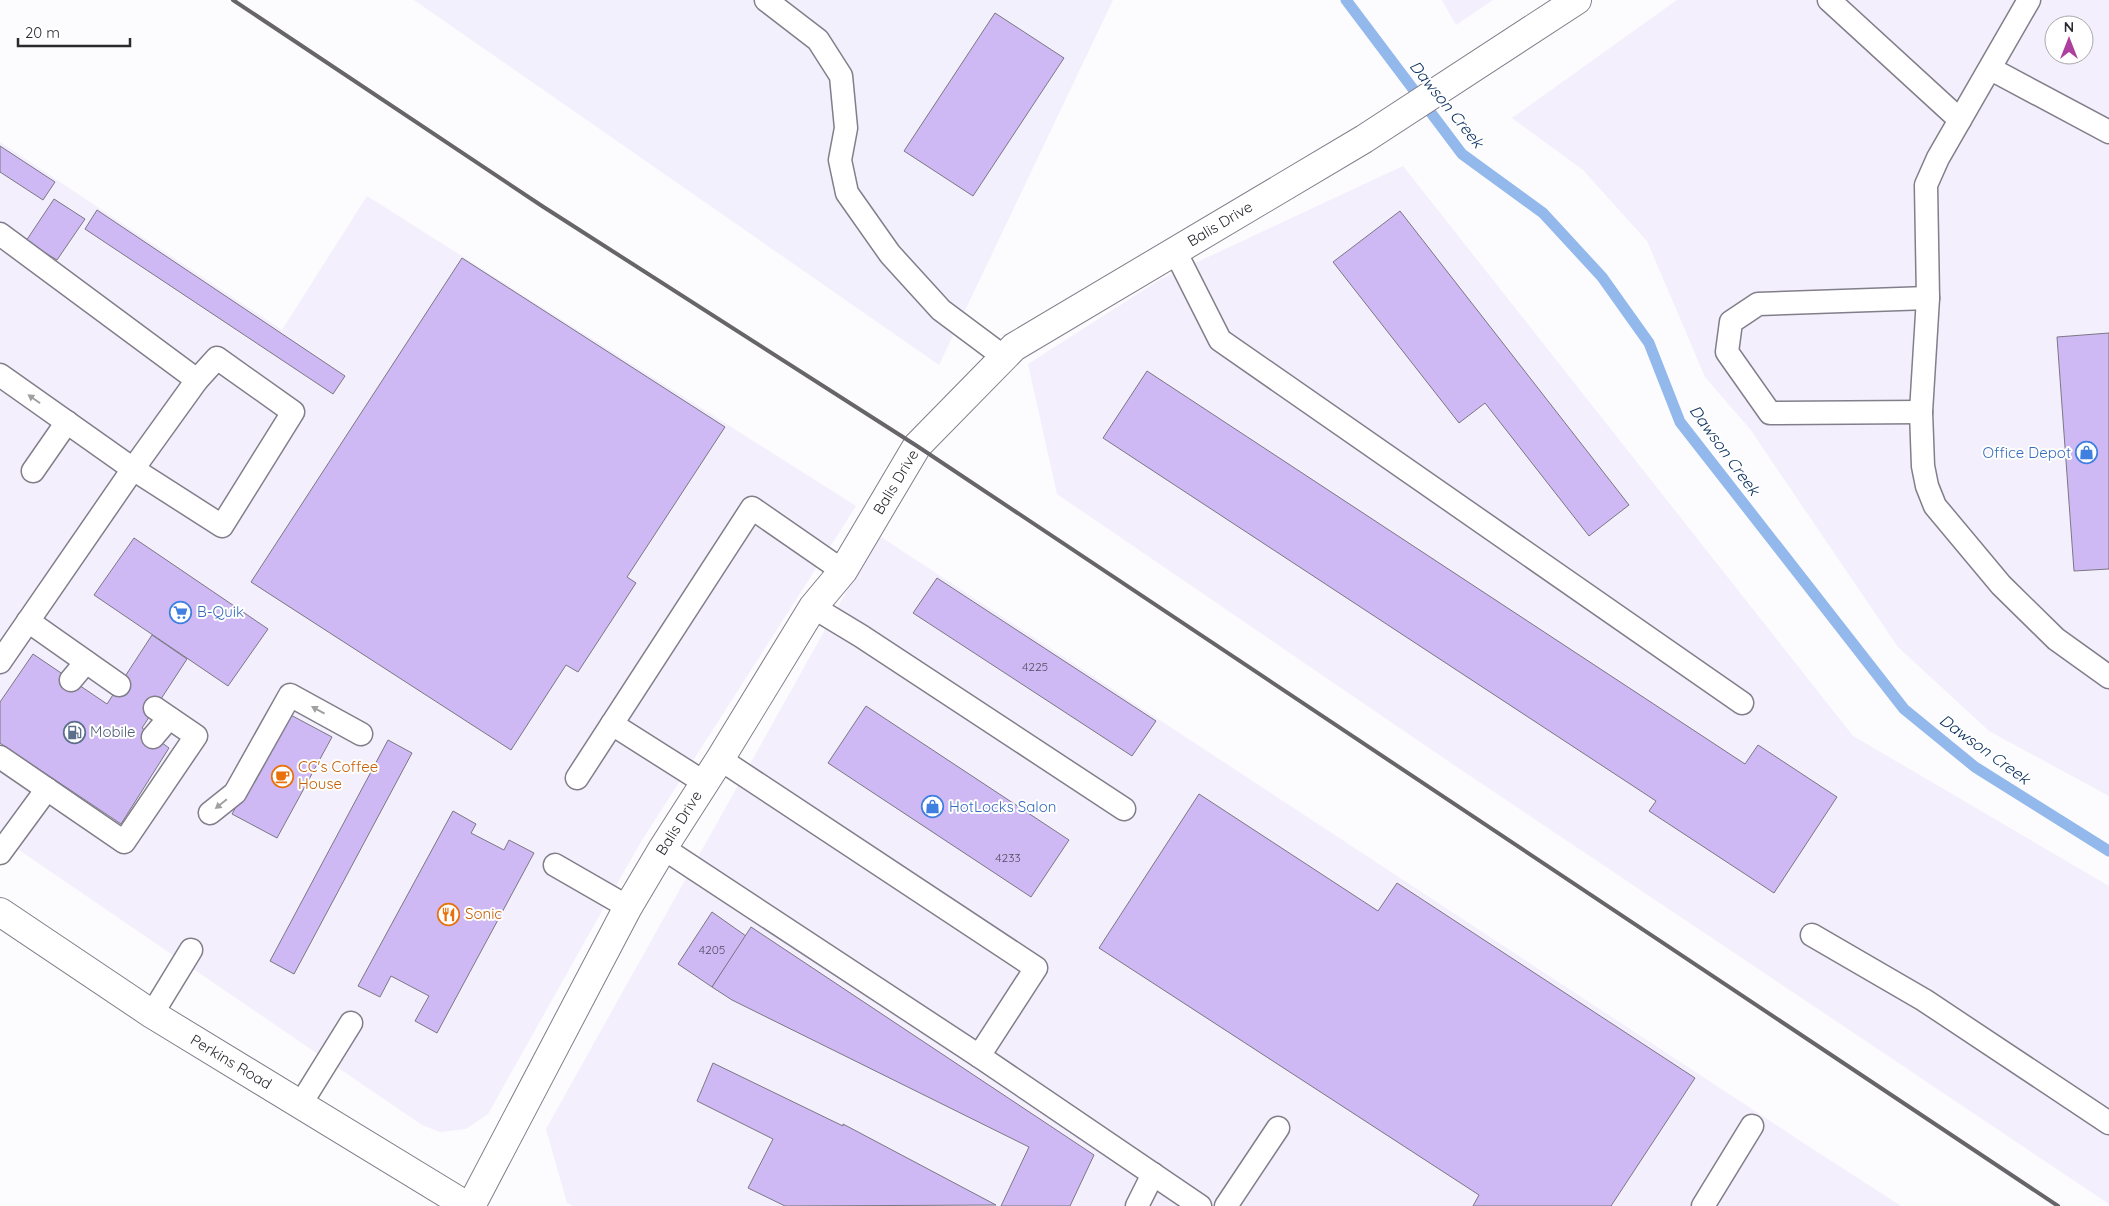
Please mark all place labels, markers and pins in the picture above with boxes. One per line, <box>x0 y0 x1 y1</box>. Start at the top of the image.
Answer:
shop icon: Office Depot <box>2075 441 2099 465</box>
place label: Office Depot <box>1983 443 2071 462</box>
supermarket icon: B-Quik <box>169 600 193 624</box>
place label: B-Quik <box>197 602 244 621</box>
fuel station icon: Mobile <box>62 720 86 744</box>
place label: Mobile <box>90 722 136 741</box>
place label: CC's Coffee House <box>298 757 378 793</box>
cafe icon: CC's Coffee House <box>270 764 294 788</box>
shop icon: HotLocks Salon <box>921 795 945 819</box>
place label: HotLocks Salon <box>949 797 1056 816</box>
restaurant icon: Sonic <box>437 902 461 926</box>
place label: Sonic <box>465 904 502 923</box>

